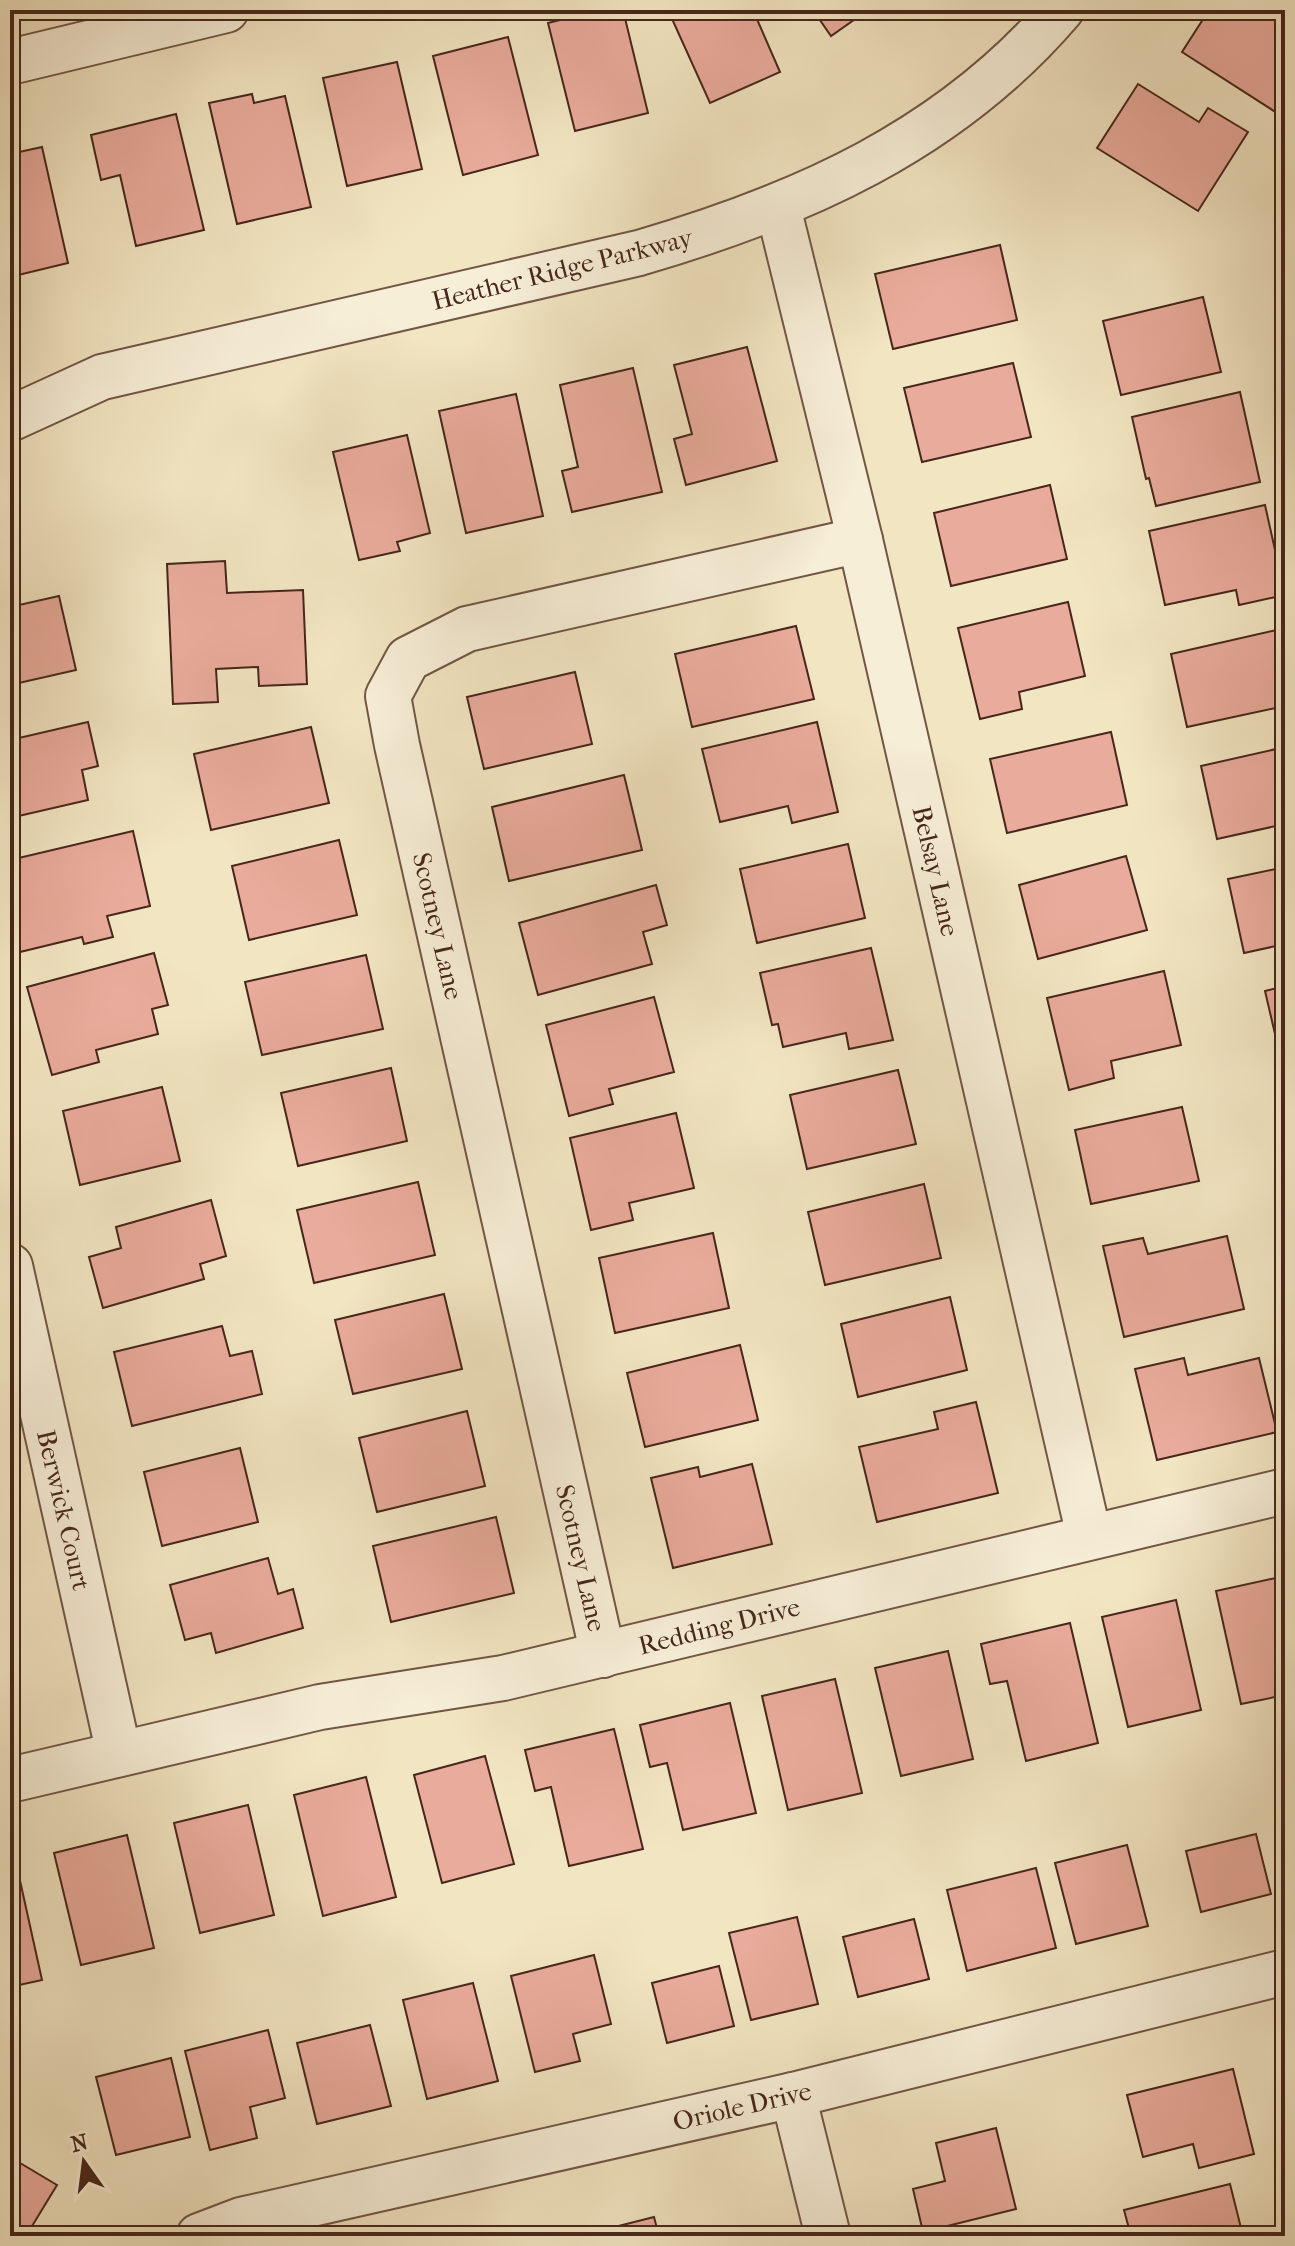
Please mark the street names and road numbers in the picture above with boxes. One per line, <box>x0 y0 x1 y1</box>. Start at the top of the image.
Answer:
street label: Heather Ridge Parkway <box>429 222 697 317</box>
street label: Belsay Lane <box>905 803 966 940</box>
street label: Scotney Lane <box>406 850 469 1003</box>
street label: Berwick Court <box>30 1427 97 1594</box>
street label: Scotney Lane <box>549 1482 612 1635</box>
street label: Redding Drive <box>635 1591 803 1662</box>
street label: Oriole Drive <box>670 2075 814 2137</box>

